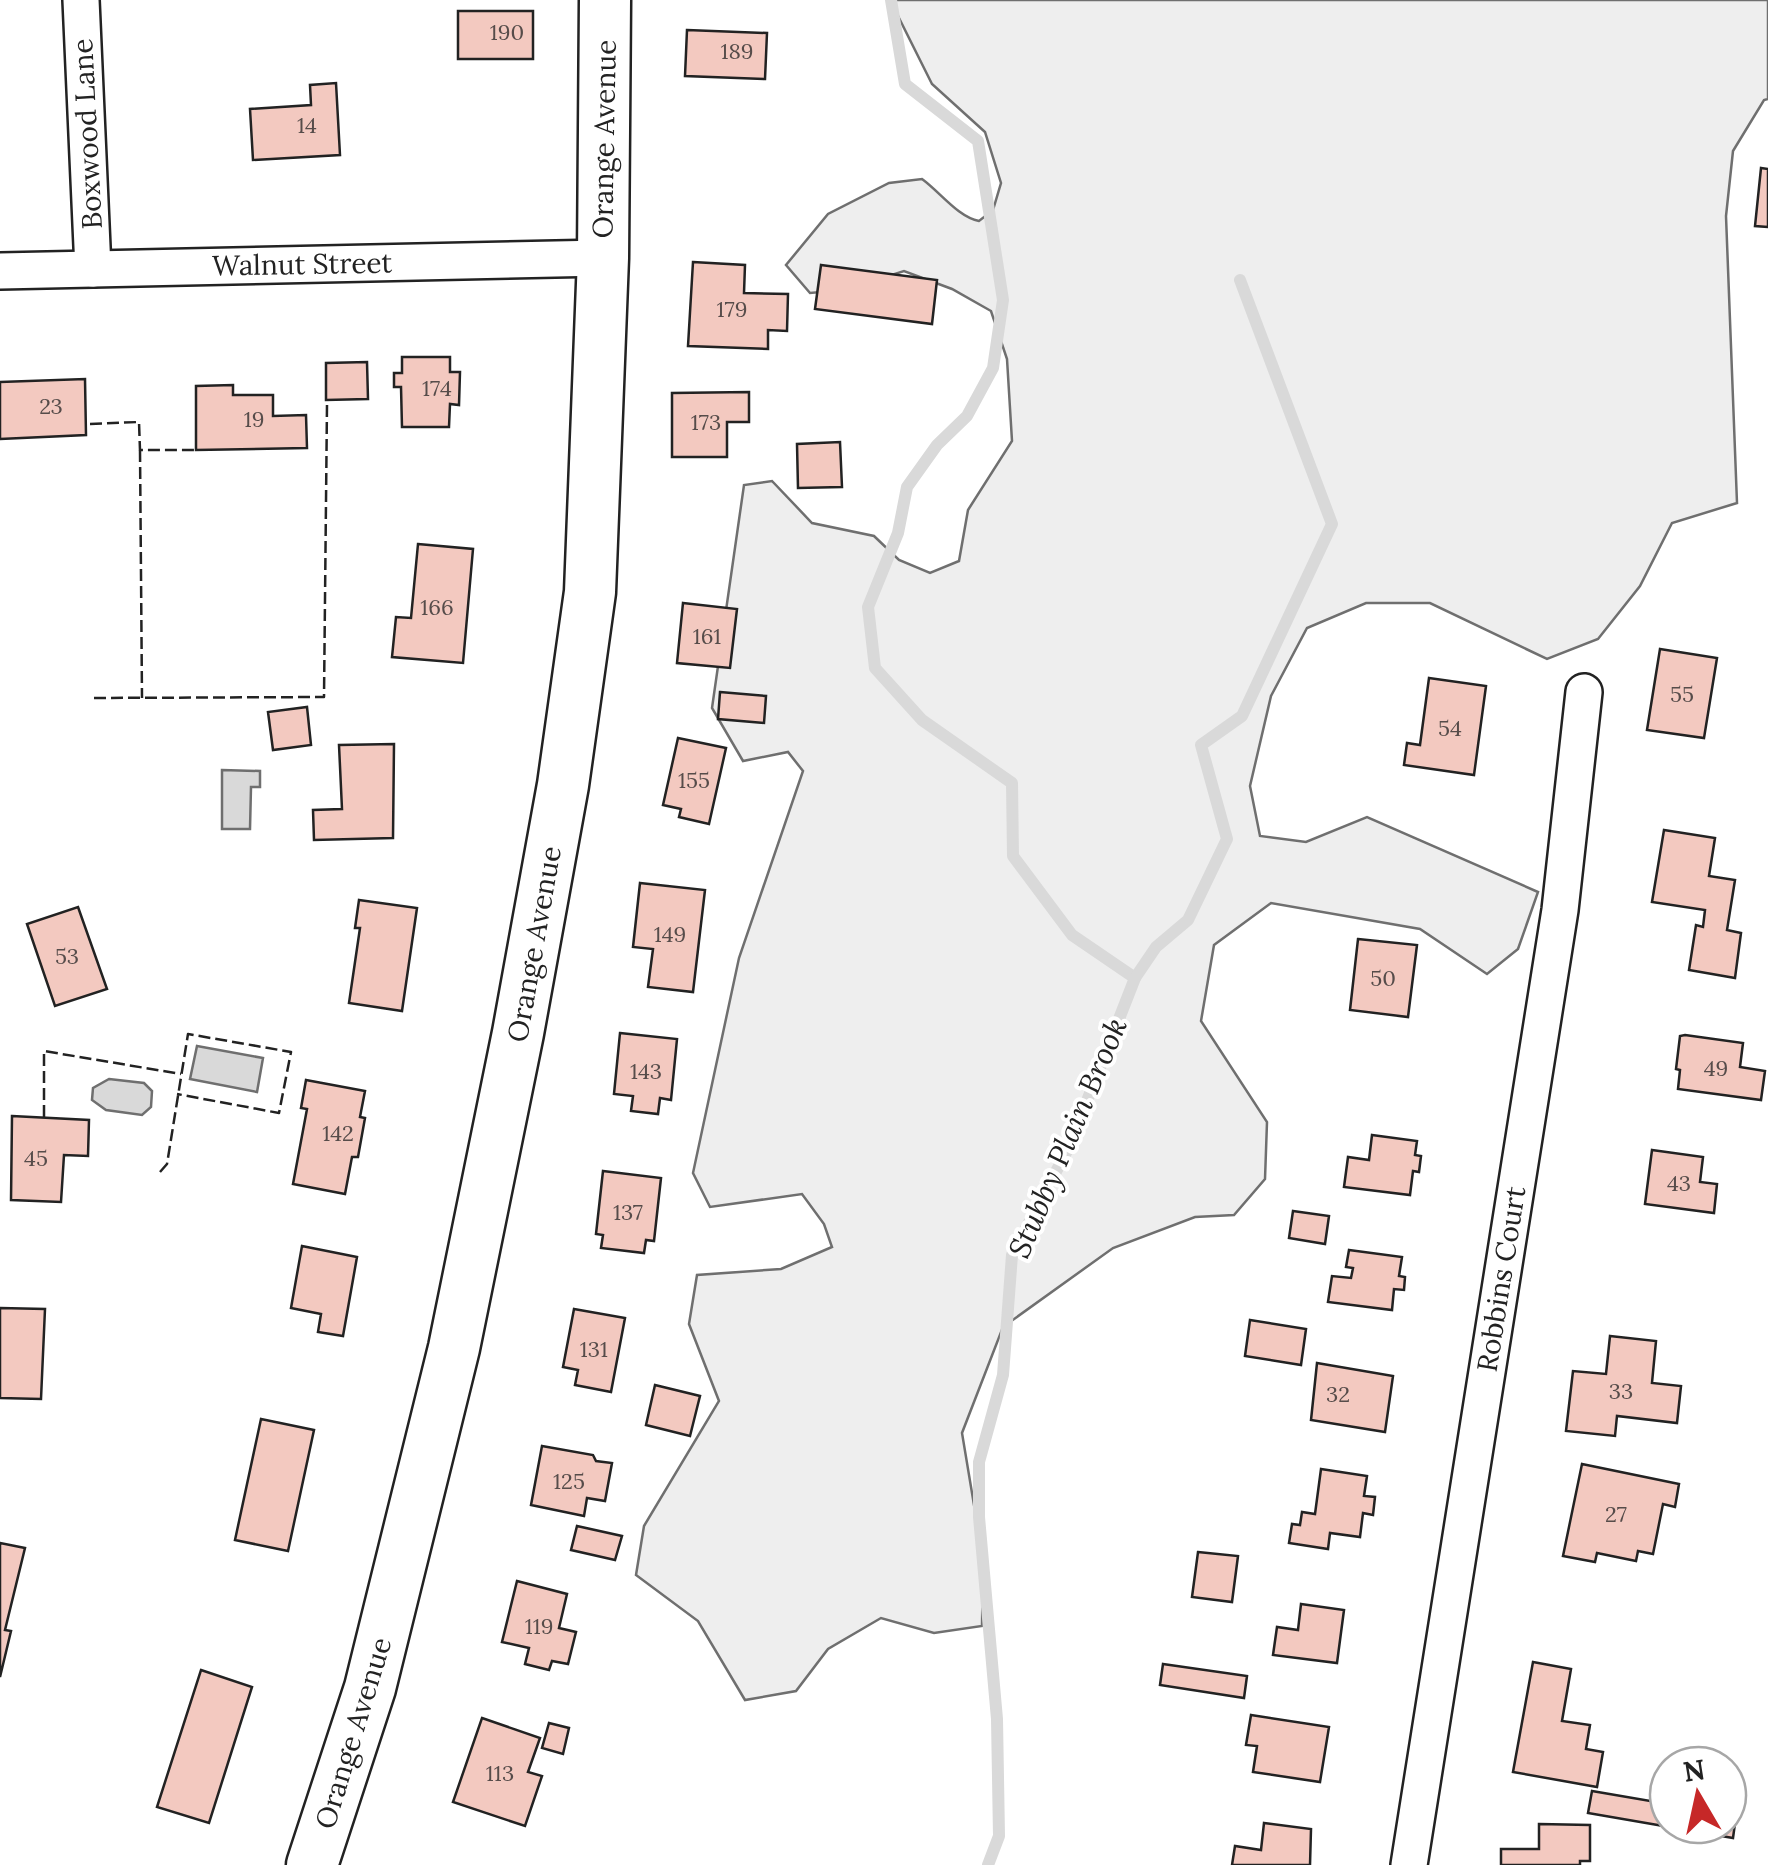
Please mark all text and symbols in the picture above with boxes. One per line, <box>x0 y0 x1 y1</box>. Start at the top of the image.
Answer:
house number: 190 <box>490 18 524 46</box>
house number: 189 <box>721 37 753 65</box>
street label: Boxwood Lane <box>64 38 110 230</box>
street label: Orange Avenue <box>584 39 624 239</box>
house number: 14 <box>297 111 317 139</box>
street label: Walnut Street <box>212 244 393 284</box>
house number: 179 <box>717 295 747 323</box>
house number: 174 <box>422 374 452 402</box>
house number: 23 <box>39 392 63 420</box>
house number: 19 <box>244 405 264 433</box>
house number: 173 <box>691 408 721 436</box>
house number: 166 <box>420 593 454 621</box>
house number: 161 <box>693 622 721 650</box>
house number: 55 <box>1670 680 1694 708</box>
house number: 54 <box>1438 714 1462 742</box>
house number: 155 <box>678 766 710 794</box>
street label: Orange Avenue <box>499 843 569 1045</box>
house number: 149 <box>654 920 686 948</box>
house number: 53 <box>55 942 79 970</box>
house number: 50 <box>1370 964 1396 992</box>
water label: Stubby Plain Brook <box>999 1012 1135 1263</box>
house number: 49 <box>1704 1054 1728 1082</box>
house number: 143 <box>630 1057 662 1085</box>
house number: 142 <box>322 1119 354 1147</box>
house number: 45 <box>24 1144 48 1172</box>
house number: 43 <box>1667 1169 1691 1197</box>
street label: Robbins Court <box>1469 1183 1533 1374</box>
house number: 137 <box>613 1198 643 1226</box>
house number: 131 <box>580 1335 608 1363</box>
house number: 33 <box>1609 1377 1633 1405</box>
house number: 32 <box>1326 1380 1350 1408</box>
house number: 125 <box>553 1467 585 1495</box>
house number: 27 <box>1605 1500 1627 1528</box>
house number: 119 <box>525 1612 553 1640</box>
street label: Orange Avenue <box>307 1633 399 1833</box>
north arrow <box>1648 1745 1748 1845</box>
text: N <box>1681 1751 1708 1790</box>
house number: 113 <box>486 1759 514 1787</box>

